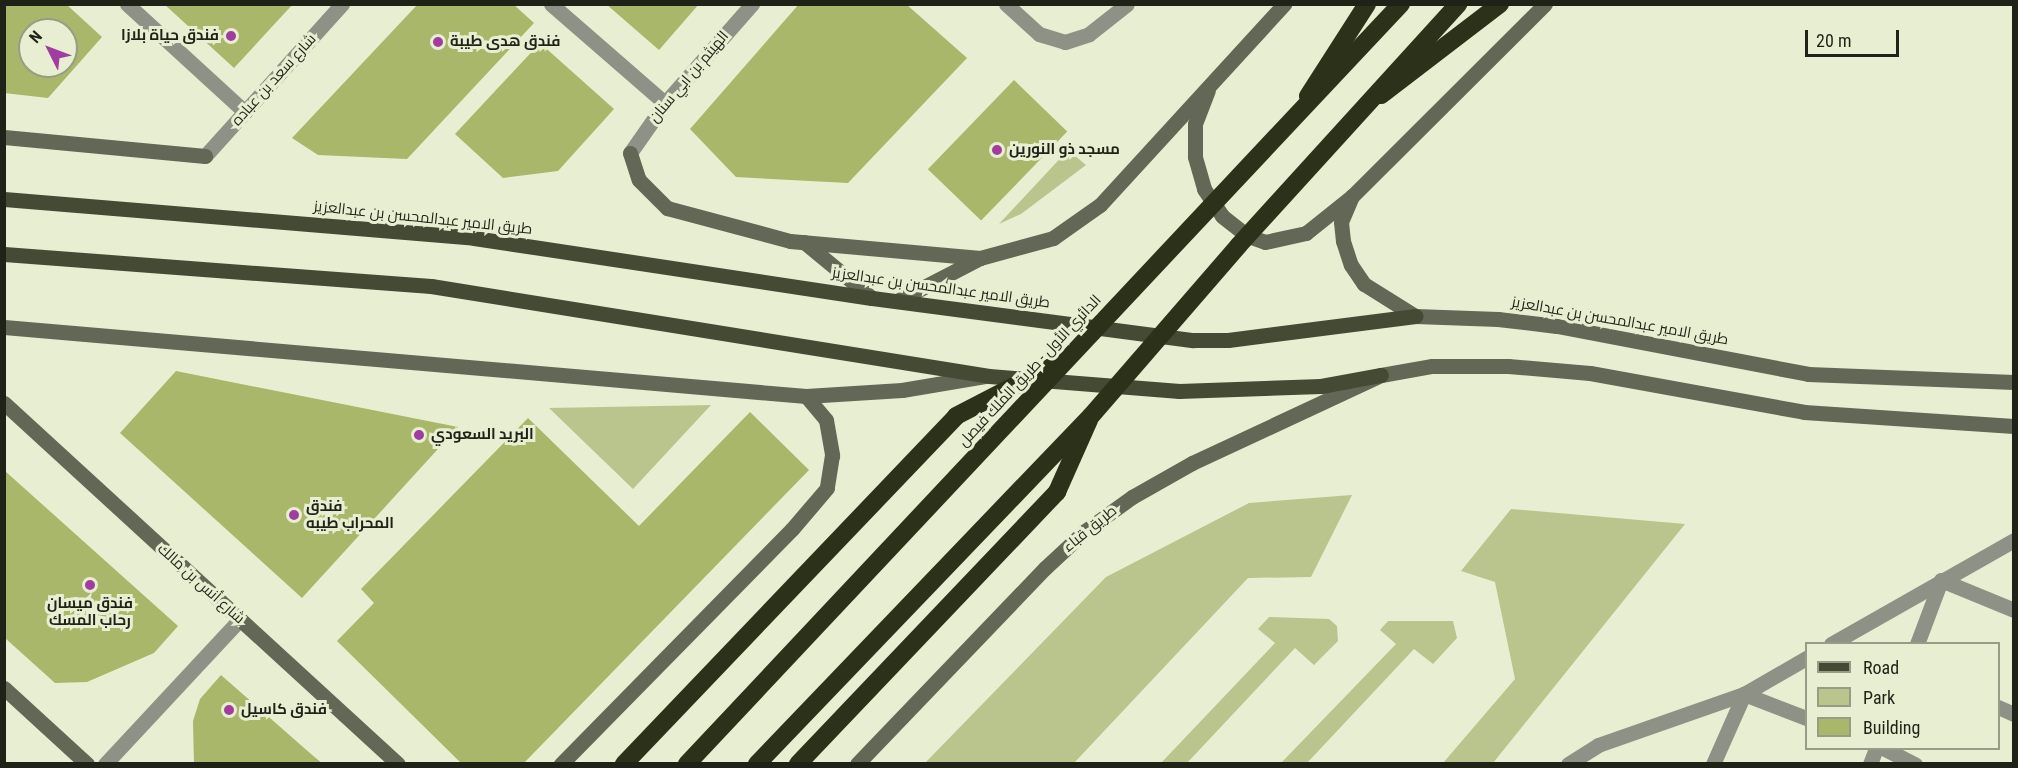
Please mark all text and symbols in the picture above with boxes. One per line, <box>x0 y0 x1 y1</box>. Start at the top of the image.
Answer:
north arrow <box>18 18 78 78</box>
scale bar <box>1808 18 1902 56</box>
text: N <box>25 27 46 47</box>
place label: فندق حیاة بلازا <box>121 27 219 45</box>
street label: الهيثم بن ابي سنان <box>645 28 733 126</box>
marker: فندق حیاة بلازا <box>224 29 238 43</box>
street label: شارع سعد بن عباده <box>228 30 320 130</box>
text: 20 m <box>1816 30 1851 51</box>
place label: فندق هدى طيبة <box>450 33 561 51</box>
marker: فندق هدى طيبة <box>431 35 445 49</box>
place label: مسجد ذو النورين <box>1009 141 1120 159</box>
marker: مسجد ذو النورين <box>990 143 1004 157</box>
street label: طريق الامير عبدالمحسن بن عبدالعزيز <box>313 198 533 238</box>
street label: طريق الامير عبدالمحسن بن عبدالعزيز <box>831 264 1051 312</box>
street label: الدائري الأول - طريق الملك فيصل <box>955 291 1105 451</box>
street label: طريق الامير عبدالمحسن بن عبدالعزيز <box>1510 293 1730 349</box>
place label: البريد السعودي <box>431 426 534 444</box>
marker: البريد السعودي <box>412 428 426 442</box>
place label: فندق المحراب طيبه <box>306 497 394 532</box>
street label: طريق قباء <box>1060 502 1120 556</box>
marker: فندق المحراب طيبه <box>287 508 301 522</box>
street label: شارع أنس بن مالك <box>154 540 248 628</box>
marker: فندق ميسان رحاب المسك <box>83 578 97 592</box>
place label: فندق ميسان رحاب المسك <box>47 594 133 629</box>
legend <box>1805 642 2000 750</box>
text: Road <box>1863 657 1899 678</box>
text: Park <box>1863 687 1895 708</box>
place label: فندق كاسيل <box>241 701 327 719</box>
marker: فندق كاسيل <box>222 703 236 717</box>
text: Building <box>1863 717 1920 738</box>

